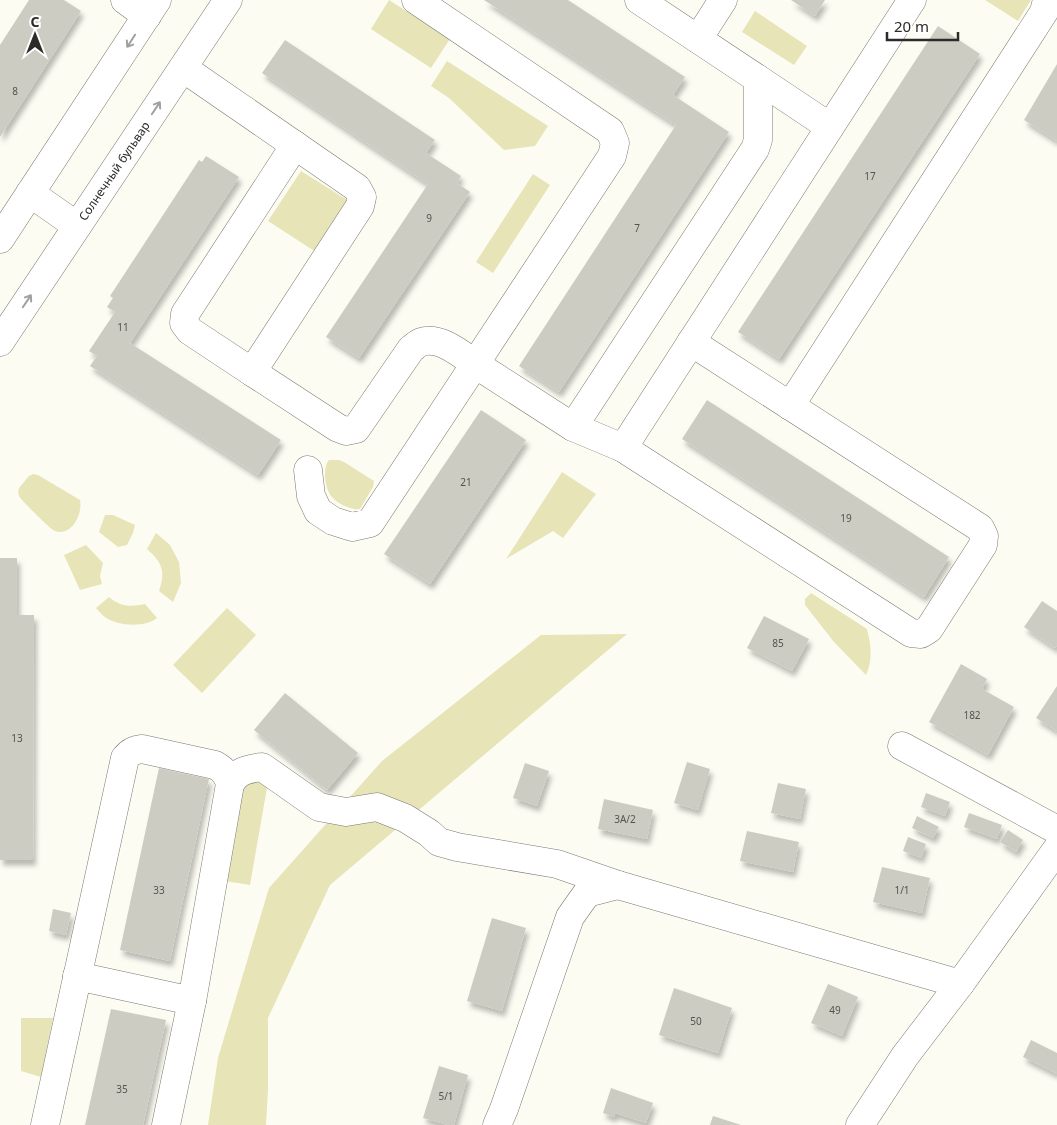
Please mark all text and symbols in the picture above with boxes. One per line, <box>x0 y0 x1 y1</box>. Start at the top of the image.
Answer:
north arrow <box>10 10 60 60</box>
scale bar <box>887 10 958 42</box>
text: С <box>30 12 40 31</box>
text: 20 m <box>894 16 929 36</box>
one-way arrow <box>125 33 135 47</box>
house number: 8 <box>12 84 18 98</box>
one-way arrow <box>151 101 161 115</box>
street label: Солнечный бульвар <box>74 118 154 224</box>
house number: 17 <box>864 169 876 183</box>
house number: 9 <box>426 211 432 225</box>
house number: 7 <box>634 221 640 235</box>
one-way arrow <box>22 295 32 309</box>
house number: 11 <box>117 320 129 334</box>
house number: 21 <box>460 475 472 489</box>
house number: 19 <box>840 511 852 525</box>
house number: 85 <box>772 636 784 650</box>
house number: 182 <box>963 708 981 722</box>
house number: 13 <box>11 731 23 745</box>
house number: 3А/2 <box>614 812 636 826</box>
house number: 33 <box>153 883 165 897</box>
house number: 1/1 <box>894 883 910 897</box>
house number: 49 <box>829 1003 841 1017</box>
house number: 50 <box>690 1014 702 1028</box>
house number: 35 <box>116 1082 128 1096</box>
house number: 5/1 <box>438 1089 454 1103</box>

